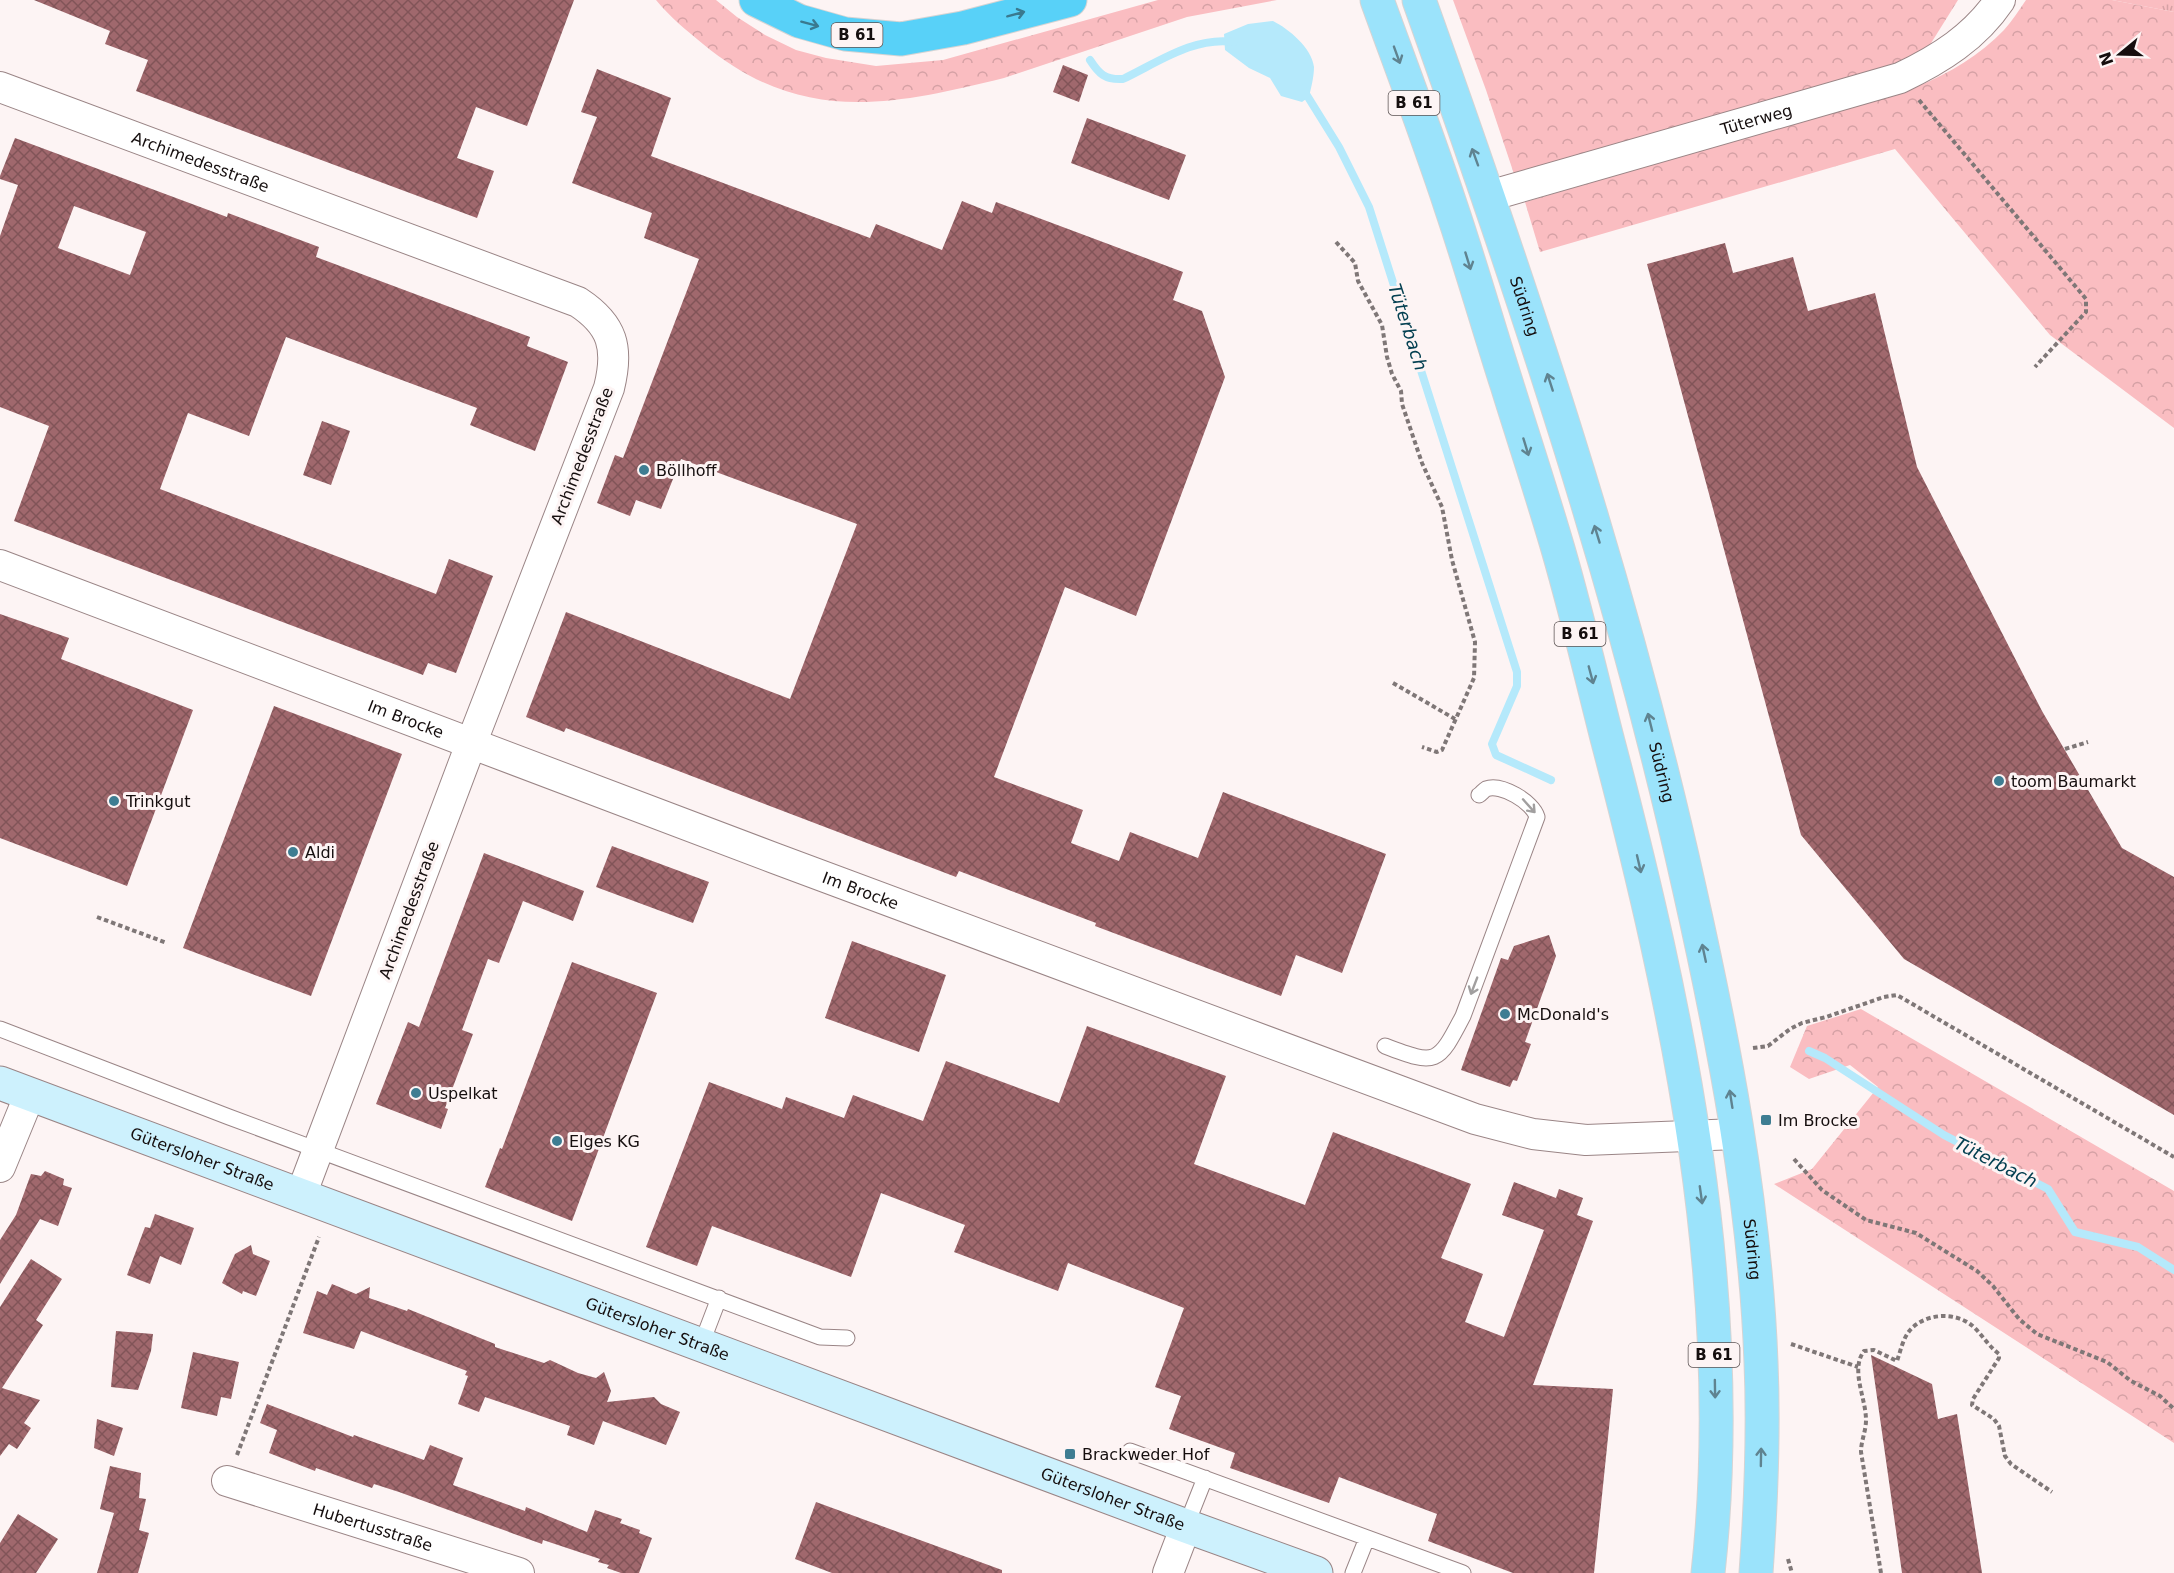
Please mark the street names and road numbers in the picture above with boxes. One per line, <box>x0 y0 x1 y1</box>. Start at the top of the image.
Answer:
road number: B 61 <box>832 23 882 47</box>
road number: B 61 <box>1388 91 1440 115</box>
street label: Tüterweg <box>1717 100 1794 139</box>
street label: Archimedesstraße <box>129 127 272 196</box>
street label: Südring <box>1506 274 1544 338</box>
street label: Archimedesstraße <box>547 385 617 527</box>
road number: B 61 <box>1554 622 1606 646</box>
street label: Im Brocke <box>365 696 447 742</box>
street label: Südring <box>1645 740 1679 805</box>
street label: Archimedesstraße <box>375 839 443 981</box>
street label: Im Brocke <box>820 867 901 913</box>
street label: Gütersloher Straße <box>128 1123 277 1194</box>
street label: Südring <box>1740 1218 1765 1281</box>
street label: Gütersloher Straße <box>583 1293 732 1364</box>
road number: B 61 <box>1688 1343 1740 1367</box>
street label: Gütersloher Straße <box>1038 1463 1188 1534</box>
street label: Hubertusstraße <box>311 1499 435 1555</box>

